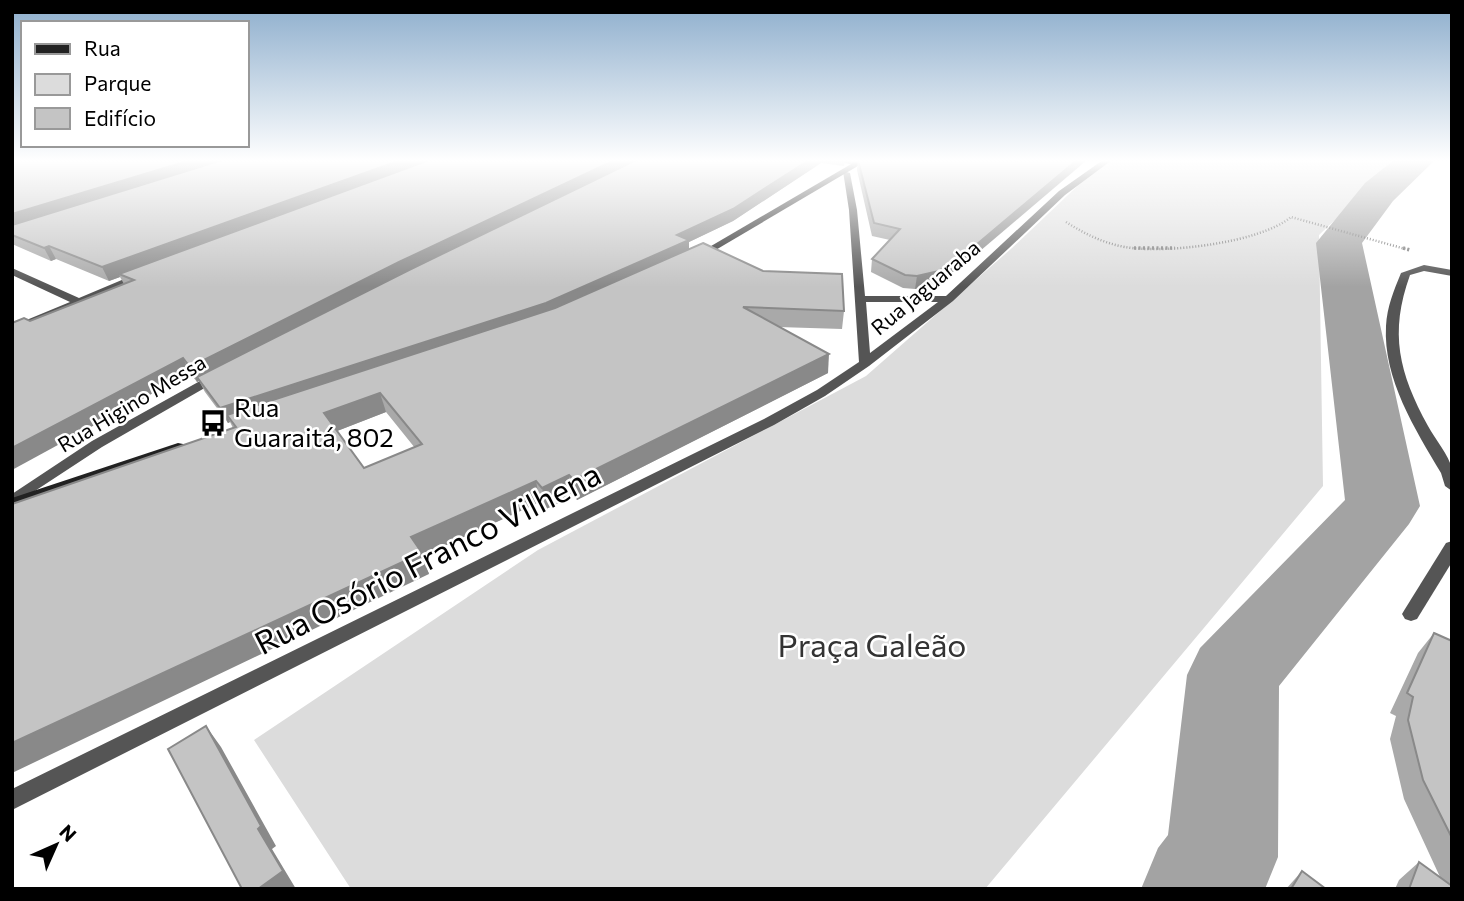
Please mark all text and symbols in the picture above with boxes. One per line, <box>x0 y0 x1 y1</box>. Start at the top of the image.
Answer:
legend <box>21 21 248 147</box>
text: Rua <box>84 35 121 60</box>
text: Parque <box>84 70 151 95</box>
text: Edifício <box>84 105 156 130</box>
street label: Rua Jaguaraba <box>866 234 985 340</box>
street label: Rua Higino Messa <box>53 349 210 457</box>
place label: Rua Guaraitá, 802 <box>234 391 394 452</box>
bus stop icon: Rua Guaraitá, 802 <box>198 408 228 438</box>
street label: Rua Osório Franco Vilhena <box>247 452 607 662</box>
park label: Praça Galeão <box>778 624 966 664</box>
north arrow <box>21 810 91 880</box>
text: N <box>55 819 82 846</box>

